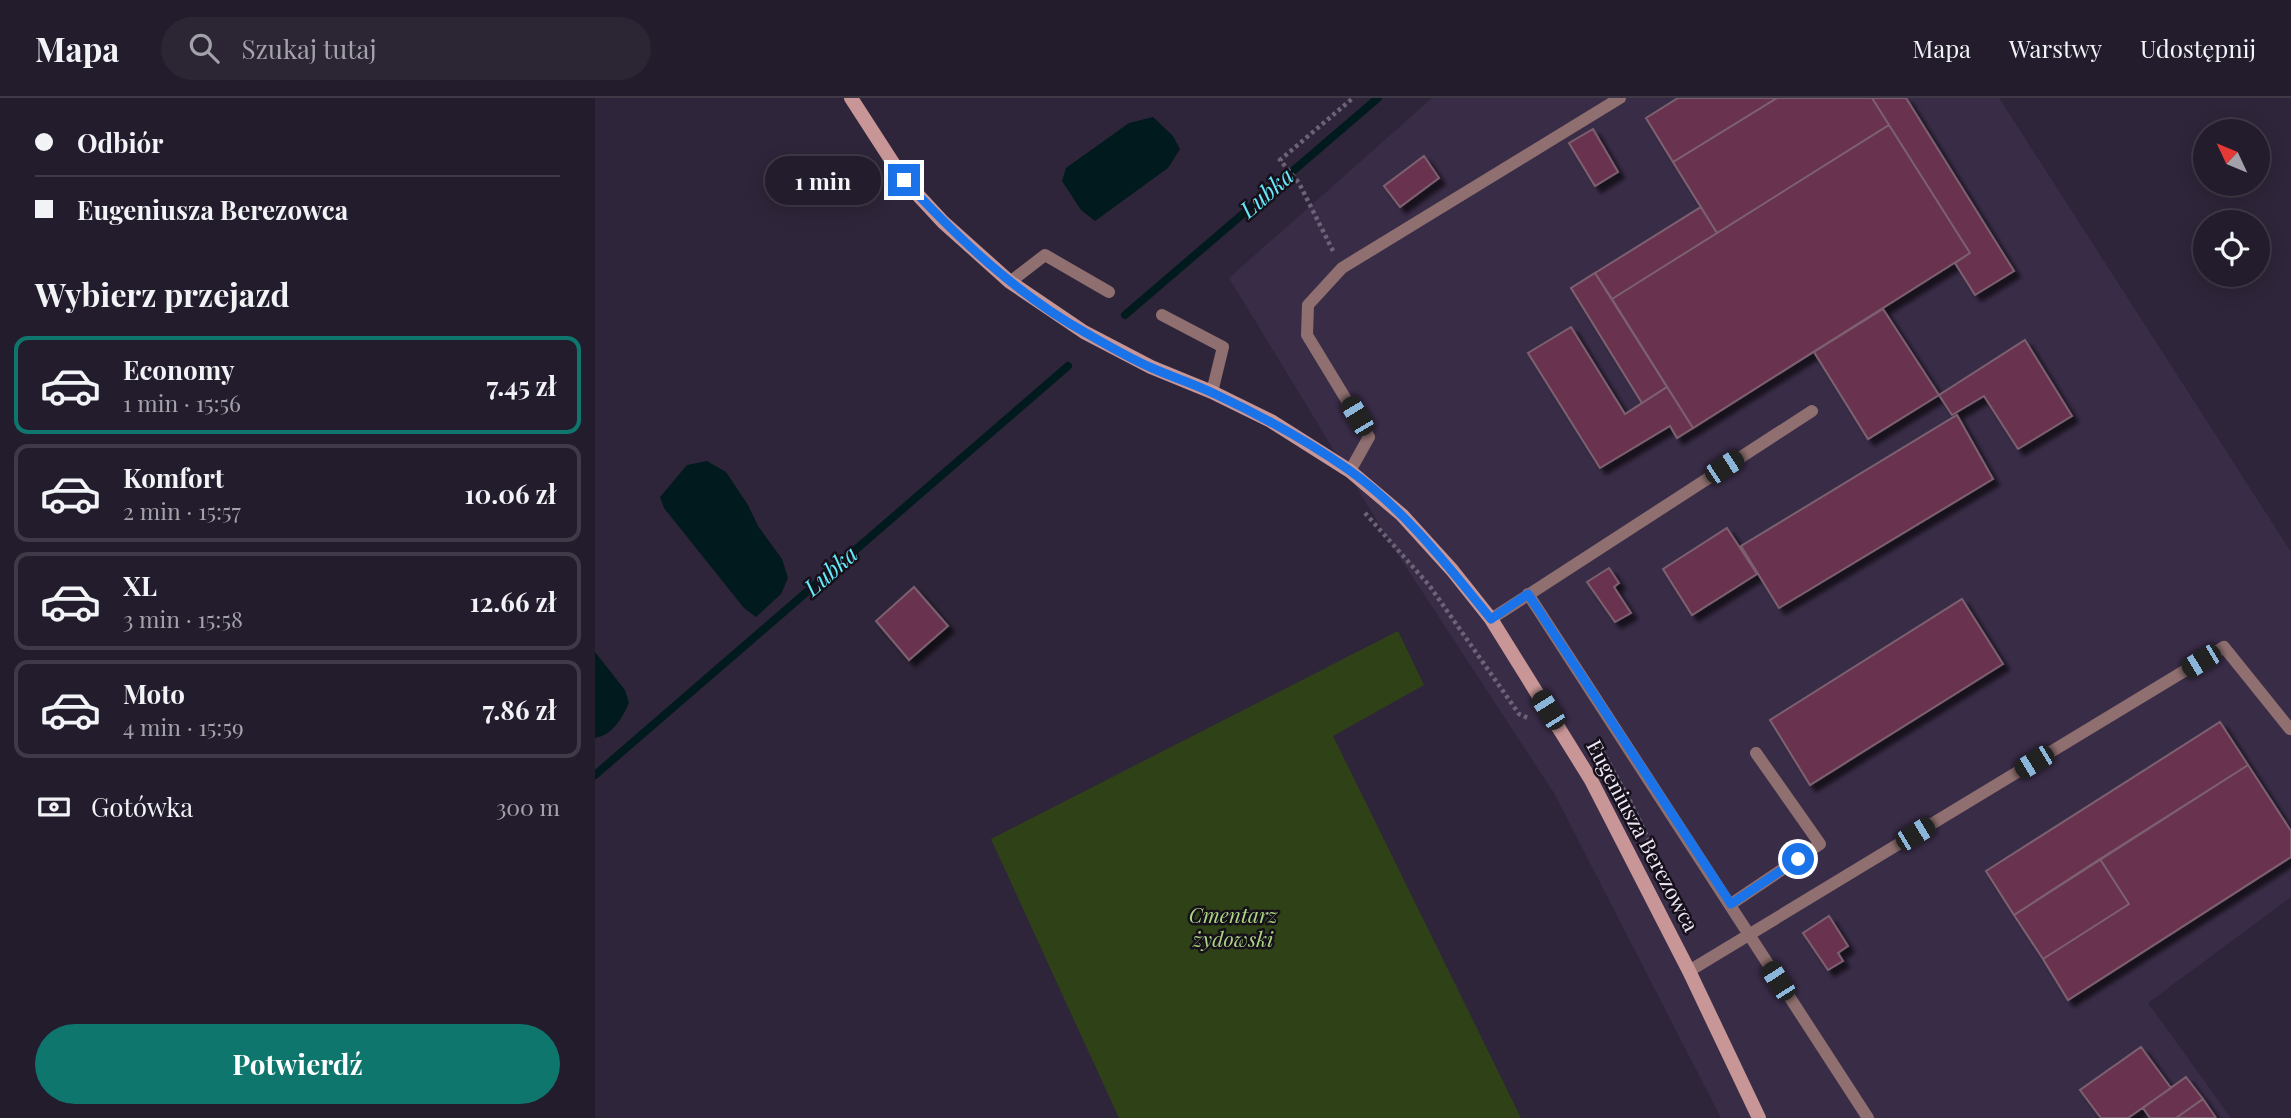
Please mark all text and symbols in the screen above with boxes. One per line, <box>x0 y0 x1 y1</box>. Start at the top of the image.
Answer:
search box <box>161 17 651 80</box>
text: Mapa <box>35 26 119 70</box>
icon: search <box>185 29 223 67</box>
text: Szukaj tutaj <box>241 31 376 66</box>
text: Mapa <box>1912 32 1971 64</box>
text: Warstwy <box>2009 32 2102 64</box>
text: Udostępnij <box>2140 32 2256 64</box>
north arrow <box>2193 119 2270 196</box>
map controls <box>2193 119 2270 287</box>
text: Odbiór <box>77 125 163 160</box>
callout: 1 min <box>764 155 879 204</box>
water label: Lubka <box>1232 160 1300 225</box>
route end <box>888 164 920 196</box>
text: 1 min <box>795 165 851 196</box>
text: Eugeniusza Berezowca <box>77 192 348 227</box>
button: locate <box>2193 210 2270 287</box>
text: Wybierz przejazd <box>35 272 290 315</box>
text: Economy <box>123 352 234 387</box>
icon: car <box>39 354 102 417</box>
text: 7.45 zł <box>486 368 556 403</box>
text: 1 min · 15:56 <box>123 387 241 418</box>
car <box>1338 393 1377 439</box>
car <box>1701 447 1748 487</box>
text: Komfort <box>123 460 224 495</box>
icon: car <box>39 462 102 525</box>
text: 10.06 zł <box>464 476 556 511</box>
text: 2 min · 15:57 <box>123 495 241 526</box>
water label: Lubka <box>796 538 864 603</box>
text: XL <box>123 568 157 603</box>
icon: car <box>39 570 102 633</box>
text: 12.66 zł <box>470 584 556 619</box>
text: 3 min · 15:58 <box>123 603 243 634</box>
car <box>2178 641 2225 681</box>
text: Moto <box>123 676 185 711</box>
icon: car <box>39 678 102 741</box>
car <box>1528 687 1569 733</box>
text: 7.86 zł <box>482 692 556 727</box>
text: 4 min · 15:59 <box>123 711 244 742</box>
street label: Eugeniusza Berezowca <box>1581 734 1706 936</box>
car <box>2011 742 2058 782</box>
icon: cash <box>35 788 73 826</box>
text: Gotówka <box>91 789 193 824</box>
text: 300 m <box>496 791 560 822</box>
car <box>1892 814 1939 854</box>
route start <box>1782 843 1814 875</box>
park label: Cmentarz żydowski <box>1189 900 1278 952</box>
car <box>1758 958 1799 1004</box>
button: Potwierdź <box>35 1024 560 1104</box>

